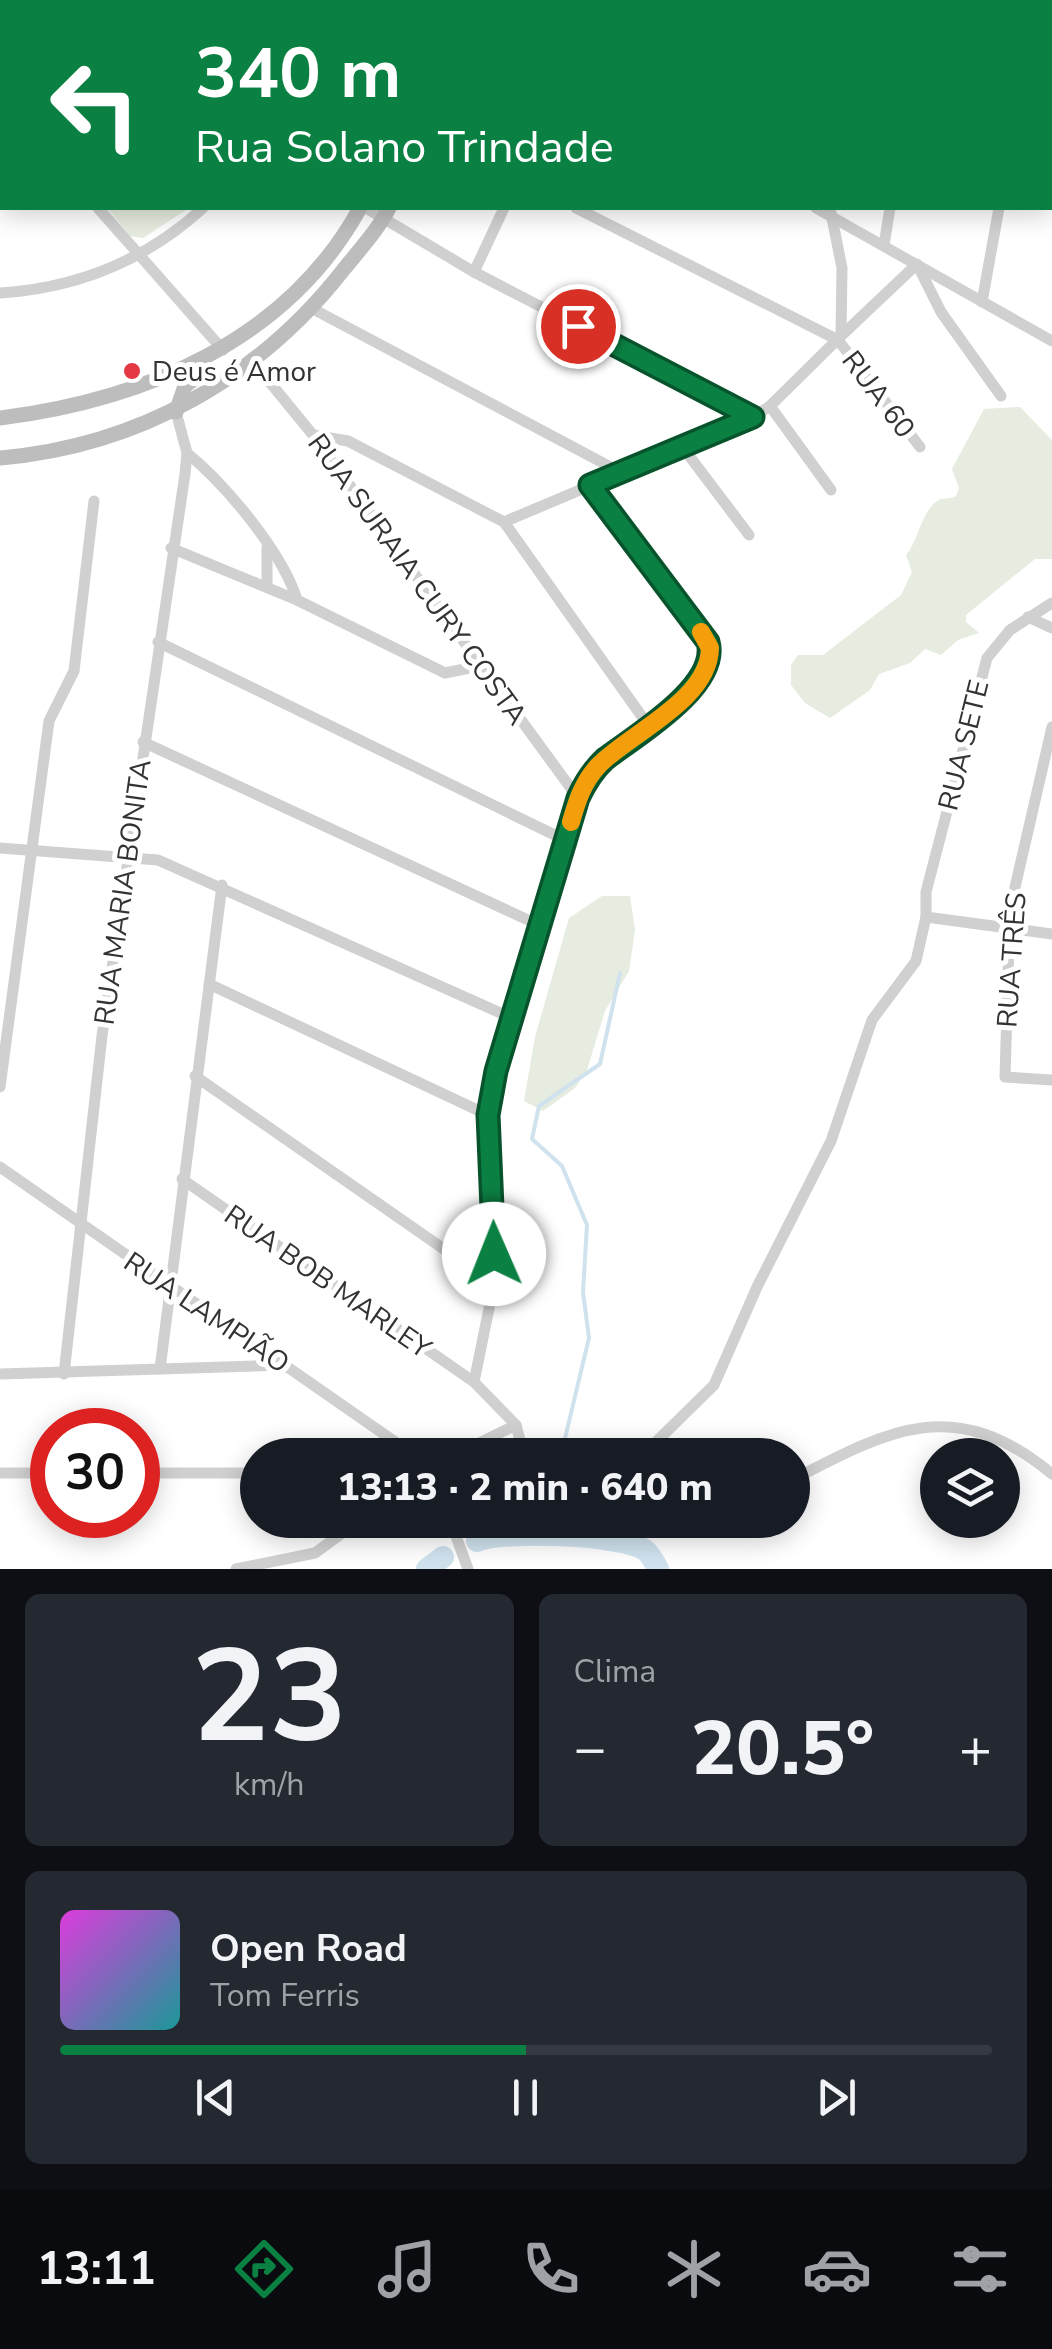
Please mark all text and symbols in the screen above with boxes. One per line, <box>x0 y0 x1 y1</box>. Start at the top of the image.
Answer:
text: 340 m <box>195 26 401 122</box>
icon: left <box>30 40 160 170</box>
text: Rua Solano Trindade <box>195 117 614 178</box>
pin <box>536 284 621 369</box>
icon: arrive <box>551 299 606 354</box>
street label: RUA 60 <box>833 343 924 446</box>
place label: Deus é Amor <box>152 353 316 391</box>
marker: Deus é Amor <box>121 360 143 382</box>
street label: RUA SURAIA CURY COSTA <box>299 426 536 733</box>
street label: RUA SETE <box>929 676 998 814</box>
street label: RUA MARIA BONITA <box>86 757 160 1027</box>
street label: RUA TRÊS <box>988 891 1036 1029</box>
street label: RUA BOB MARLEY <box>216 1196 439 1368</box>
position arrow <box>442 1202 546 1306</box>
street label: RUA LAMPIÃO <box>116 1243 297 1382</box>
speed limit sign: 30 <box>30 1408 160 1538</box>
map controls <box>920 1438 1020 1538</box>
button: layers <box>920 1438 1020 1538</box>
text: 13:13 · 2 min · 640 m <box>337 1462 713 1513</box>
text: 23 <box>191 1609 347 1786</box>
text: Clima <box>574 1650 656 1693</box>
text: 20.5° <box>691 1698 874 1800</box>
text: − <box>574 1711 607 1786</box>
text: + <box>959 1711 992 1786</box>
text: km/h <box>234 1763 305 1806</box>
text: Open Road <box>210 1923 407 1974</box>
text: Tom Ferris <box>210 1974 360 2017</box>
icon: previous <box>188 2070 243 2125</box>
icon: pause <box>498 2070 553 2125</box>
icon: next <box>809 2070 864 2125</box>
icon: directions <box>229 2234 299 2304</box>
icon: music <box>372 2234 442 2304</box>
icon: phone <box>516 2234 586 2304</box>
icon: climate <box>659 2234 729 2304</box>
icon: car <box>802 2234 872 2304</box>
icon: filters <box>945 2234 1015 2304</box>
text: 13:11 <box>37 2239 156 2300</box>

